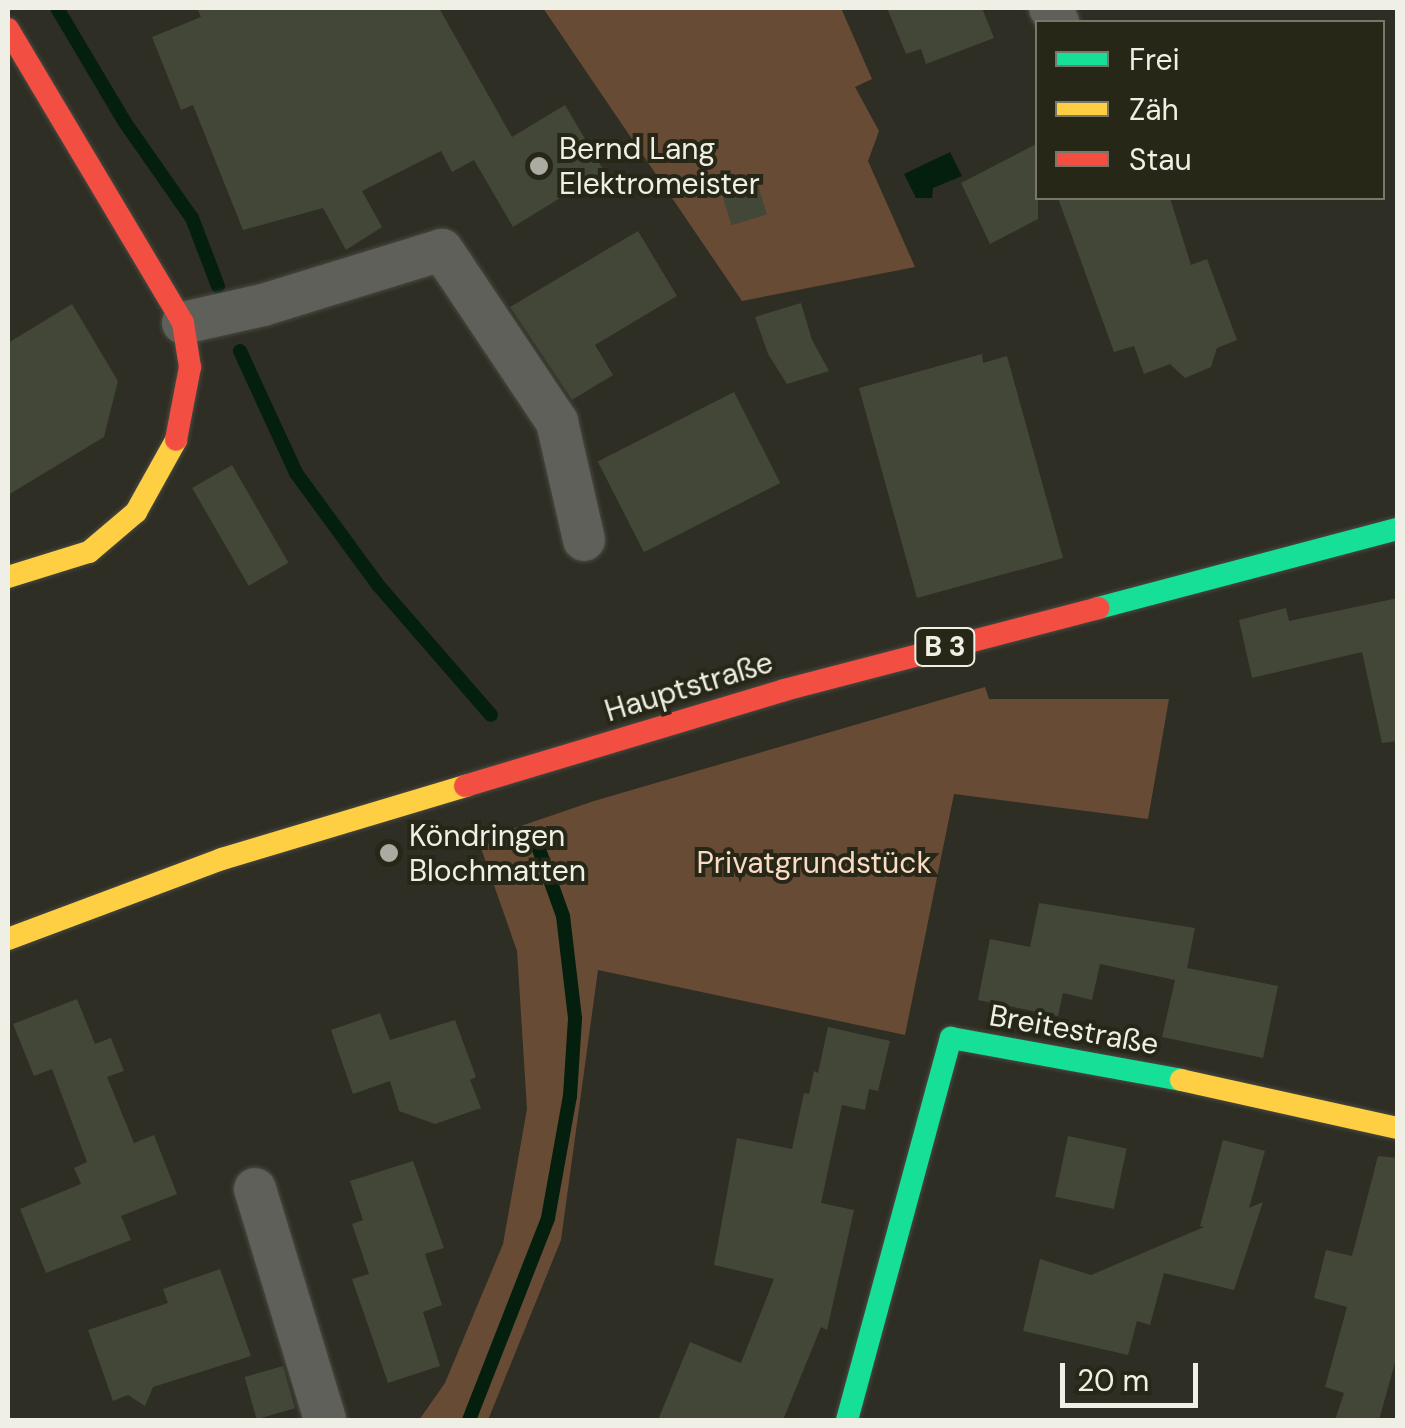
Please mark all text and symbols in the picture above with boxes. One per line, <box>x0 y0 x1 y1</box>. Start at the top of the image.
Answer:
legend <box>1035 20 1385 200</box>
text: Frei <box>1129 40 1180 79</box>
text: Zäh <box>1129 90 1179 129</box>
place label: Bernd Lang Elektromeister <box>559 131 760 202</box>
text: Stau <box>1129 140 1192 179</box>
marker: Bernd Lang Elektromeister <box>528 155 550 177</box>
road number: B 3 <box>912 624 978 670</box>
street label: Hauptstraße <box>601 644 777 730</box>
place label: Köndringen Blochmatten <box>409 818 586 888</box>
marker: Köndringen Blochmatten <box>378 842 400 864</box>
park label: Privatgrundstück <box>696 845 932 881</box>
street label: Breitestraße <box>987 997 1161 1063</box>
scale bar <box>1065 1343 1202 1405</box>
text: 20 m <box>1077 1361 1149 1400</box>

